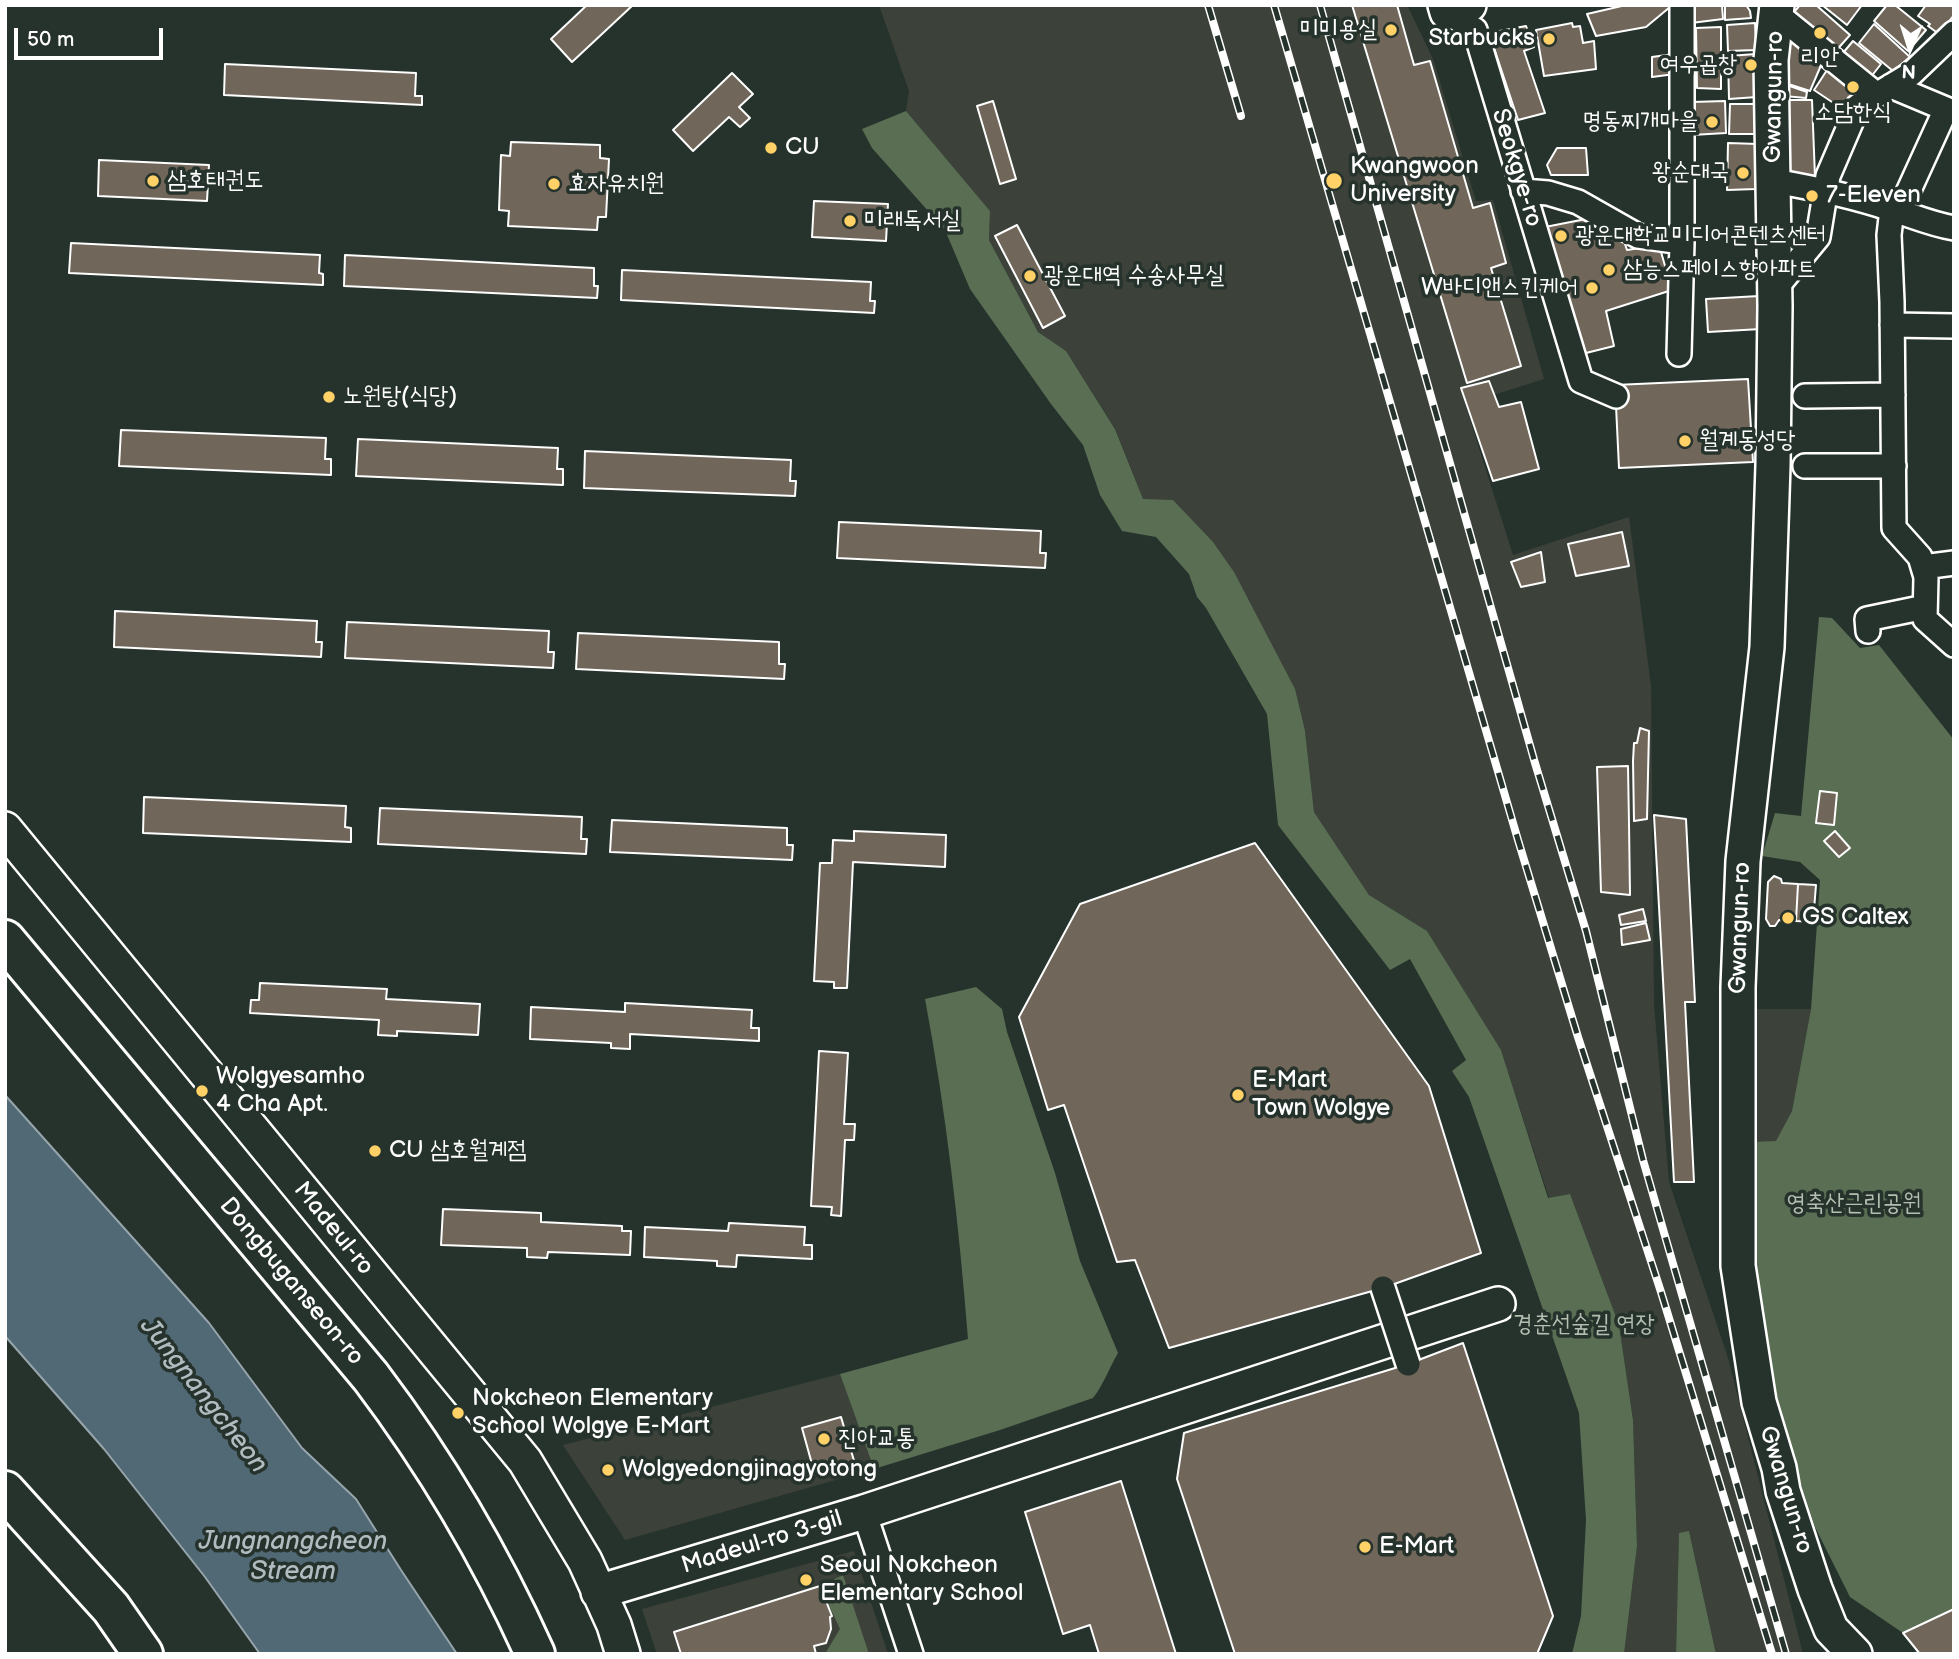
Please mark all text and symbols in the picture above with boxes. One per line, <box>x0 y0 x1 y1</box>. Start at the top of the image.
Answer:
scale bar <box>18 14 166 58</box>
north arrow <box>1875 14 1945 84</box>
place label: 미미용실 <box>1300 16 1377 44</box>
marker: 미미용실 <box>1383 22 1399 38</box>
place label: Starbucks <box>1429 25 1535 53</box>
marker: 리안 <box>1812 25 1828 41</box>
text: 50 m <box>27 27 74 52</box>
marker: Starbucks <box>1541 31 1557 47</box>
street label: Gwangun-ro <box>1759 31 1791 163</box>
place label: 리안 <box>1801 44 1839 72</box>
place label: 여우곱창 <box>1660 51 1737 79</box>
marker: 여우곱창 <box>1743 57 1759 73</box>
text: N <box>1901 59 1917 82</box>
marker: 소담한식 <box>1845 79 1861 95</box>
place label: 소담한식 <box>1814 99 1892 127</box>
street label: Seokgye-ro <box>1484 106 1548 230</box>
place label: 명동찌개마을 <box>1582 108 1698 136</box>
marker: 명동찌개마을 <box>1704 114 1720 130</box>
place label: CU <box>785 134 820 162</box>
marker: CU <box>763 140 779 156</box>
place label: Kwangwoon University <box>1350 153 1479 209</box>
place label: 왕순대국 <box>1652 159 1729 187</box>
marker: 왕순대국 <box>1735 165 1751 181</box>
place label: 삼호태권도 <box>167 167 264 195</box>
place label: 효자유치원 <box>568 170 665 198</box>
marker: Kwangwoon University <box>1324 171 1344 191</box>
marker: 삼호태권도 <box>145 173 161 189</box>
marker: 효자유치원 <box>546 176 562 192</box>
place label: 7-Eleven <box>1826 182 1921 210</box>
marker: 7-Eleven <box>1804 188 1820 204</box>
place label: 미래독서실 <box>864 207 961 235</box>
marker: 미래독서실 <box>842 213 858 229</box>
place label: 광운대학교미디어콘텐츠센터 <box>1575 222 1826 250</box>
marker: 광운대학교미디어콘텐츠센터 <box>1553 228 1569 244</box>
place label: 삼능스페이스향아파트 <box>1623 256 1816 284</box>
place label: 광운대역 수송사무실 <box>1044 262 1224 290</box>
marker: 삼능스페이스향아파트 <box>1601 262 1617 278</box>
marker: 광운대역 수송사무실 <box>1022 268 1038 284</box>
place label: W바디앤스킨케어 <box>1421 274 1578 302</box>
marker: W바디앤스킨케어 <box>1584 280 1600 296</box>
place label: 노원탕(식당) <box>343 383 457 411</box>
marker: 노원탕(식당) <box>321 389 337 405</box>
place label: 월계동성당 <box>1699 427 1796 455</box>
marker: 월계동성당 <box>1677 433 1693 449</box>
street label: Gwangun-ro <box>1724 861 1758 995</box>
place label: GS Caltex <box>1802 904 1909 932</box>
marker: GS Caltex <box>1780 910 1796 926</box>
place label: Wolgyesamho 4 Cha Apt. <box>216 1063 365 1119</box>
place label: E-Mart Town Wolgye <box>1252 1067 1390 1123</box>
marker: Wolgyesamho 4 Cha Apt. <box>194 1083 210 1099</box>
marker: E-Mart Town Wolgye <box>1230 1087 1246 1103</box>
place label: CU 삼호월계점 <box>389 1137 527 1165</box>
marker: CU 삼호월계점 <box>367 1143 383 1159</box>
street label: Madeul-ro <box>287 1177 379 1281</box>
park label: 영축산근린공원 <box>1786 1190 1922 1218</box>
street label: Dongbuganseon-ro <box>213 1192 369 1372</box>
park label: 경춘선숲길 연장 <box>1513 1311 1655 1339</box>
water label: Jungnangcheon <box>133 1312 273 1480</box>
place label: Nokcheon Elementary School Wolgye E-Mart <box>472 1385 713 1441</box>
marker: Nokcheon Elementary School Wolgye E-Mart <box>450 1405 466 1421</box>
street label: Gwangun-ro <box>1752 1422 1818 1558</box>
place label: 진아교통 <box>838 1425 915 1453</box>
marker: 진아교통 <box>816 1431 832 1447</box>
place label: Wolgyedongjinagyotong <box>622 1456 877 1484</box>
marker: Wolgyedongjinagyotong <box>600 1462 616 1478</box>
street label: Madeul-ro 3-gil <box>678 1505 846 1581</box>
water label: Jungnangcheon Stream <box>199 1526 387 1588</box>
place label: E-Mart <box>1379 1533 1454 1561</box>
marker: E-Mart <box>1357 1539 1373 1555</box>
place label: Seoul Nokcheon Elementary School <box>820 1552 1023 1608</box>
marker: Seoul Nokcheon Elementary School <box>798 1572 814 1588</box>

